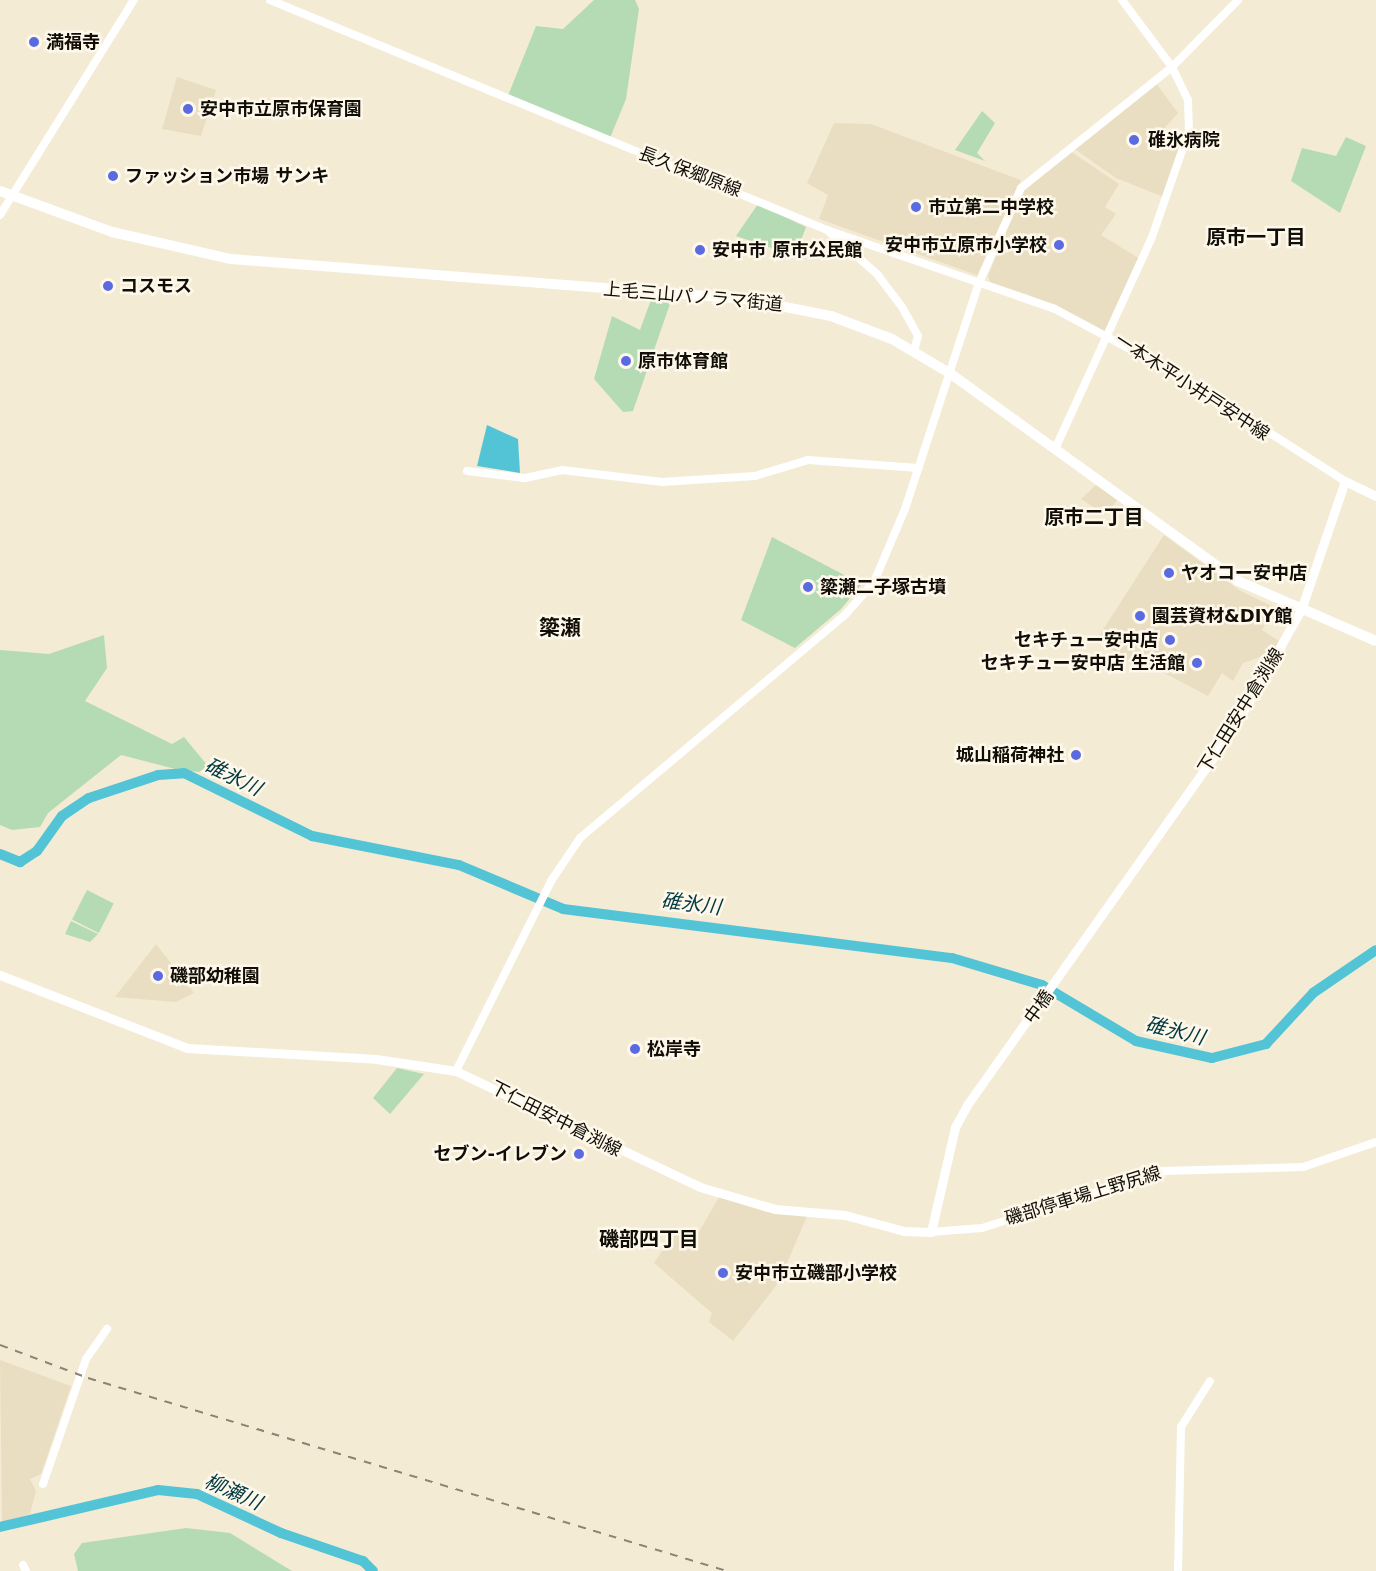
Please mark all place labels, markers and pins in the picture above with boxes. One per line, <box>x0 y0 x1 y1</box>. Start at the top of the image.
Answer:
place label: 満福寺 <box>46 31 100 53</box>
marker: 満福寺 <box>27 35 41 49</box>
place label: 安中市立原市保育園 <box>200 98 362 120</box>
marker: 安中市立原市保育園 <box>181 102 195 116</box>
place label: 碓氷病院 <box>1148 129 1220 151</box>
marker: 碓氷病院 <box>1125 131 1143 149</box>
place label: ファッション市場 サンキ <box>125 165 329 187</box>
marker: ファッション市場 サンキ <box>106 169 120 183</box>
place label: 市立第二中学校 <box>928 196 1054 218</box>
marker: 市立第二中学校 <box>909 200 923 214</box>
place label: 安中市立原市小学校 <box>885 234 1047 256</box>
marker: 安中市立原市小学校 <box>1052 238 1066 252</box>
place label: 安中市 原市公民館 <box>712 239 862 261</box>
marker: 安中市 原市公民館 <box>693 243 707 257</box>
place label: コスモス <box>120 275 192 297</box>
marker: コスモス <box>101 279 115 293</box>
place label: 原市体育館 <box>638 350 728 372</box>
marker: 原市体育館 <box>619 354 633 368</box>
place label: ヤオコー安中店 <box>1181 562 1307 584</box>
marker: ヤオコー安中店 <box>1162 566 1176 580</box>
place label: 簗瀬二子塚古墳 <box>820 576 946 598</box>
marker: 簗瀬二子塚古墳 <box>801 580 815 594</box>
place label: 園芸資材&DIY館 <box>1152 605 1292 627</box>
marker: 園芸資材&DIY館 <box>1133 609 1147 623</box>
place label: セキチュー安中店 <box>1014 629 1158 651</box>
marker: セキチュー安中店 <box>1163 633 1177 647</box>
place label: セキチュー安中店 生活館 <box>981 652 1185 674</box>
marker: セキチュー安中店 生活館 <box>1190 656 1204 670</box>
place label: 城山稲荷神社 <box>956 744 1064 766</box>
marker: 城山稲荷神社 <box>1069 748 1083 762</box>
place label: 磯部幼稚園 <box>170 965 260 987</box>
marker: 磯部幼稚園 <box>151 969 165 983</box>
place label: 松岸寺 <box>647 1038 701 1060</box>
marker: 松岸寺 <box>628 1042 642 1056</box>
place label: セブン-イレブン <box>434 1143 567 1165</box>
marker: セブン-イレブン <box>572 1147 586 1161</box>
place label: 安中市立磯部小学校 <box>735 1262 897 1284</box>
marker: 安中市立磯部小学校 <box>716 1266 730 1280</box>

